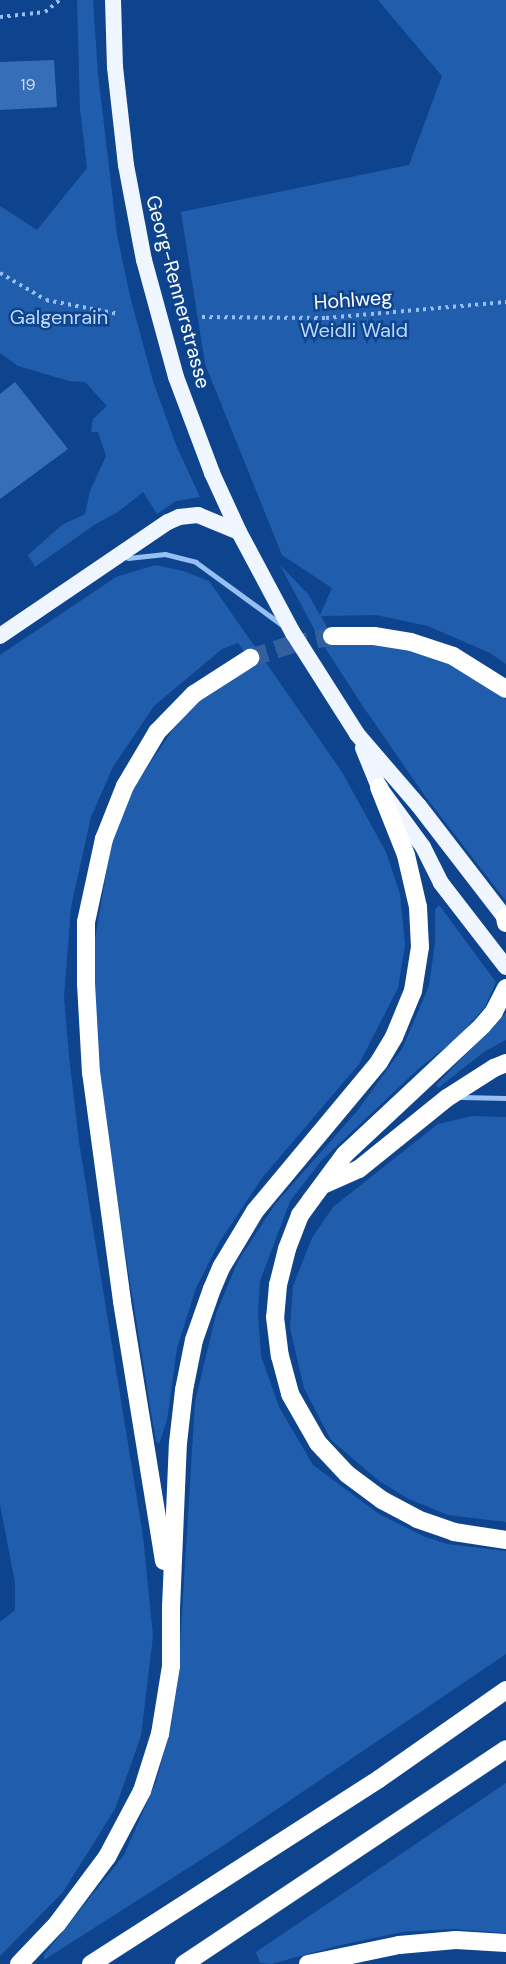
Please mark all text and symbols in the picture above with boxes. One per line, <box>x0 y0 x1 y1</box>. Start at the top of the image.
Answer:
house number: 19 <box>20 75 36 95</box>
street label: Georg-Rennerstrasse <box>141 193 215 391</box>
street label: Hohlweg <box>313 285 393 315</box>
park label: Galgenrain <box>10 305 108 329</box>
park label: Weidli Wald <box>300 318 408 342</box>

